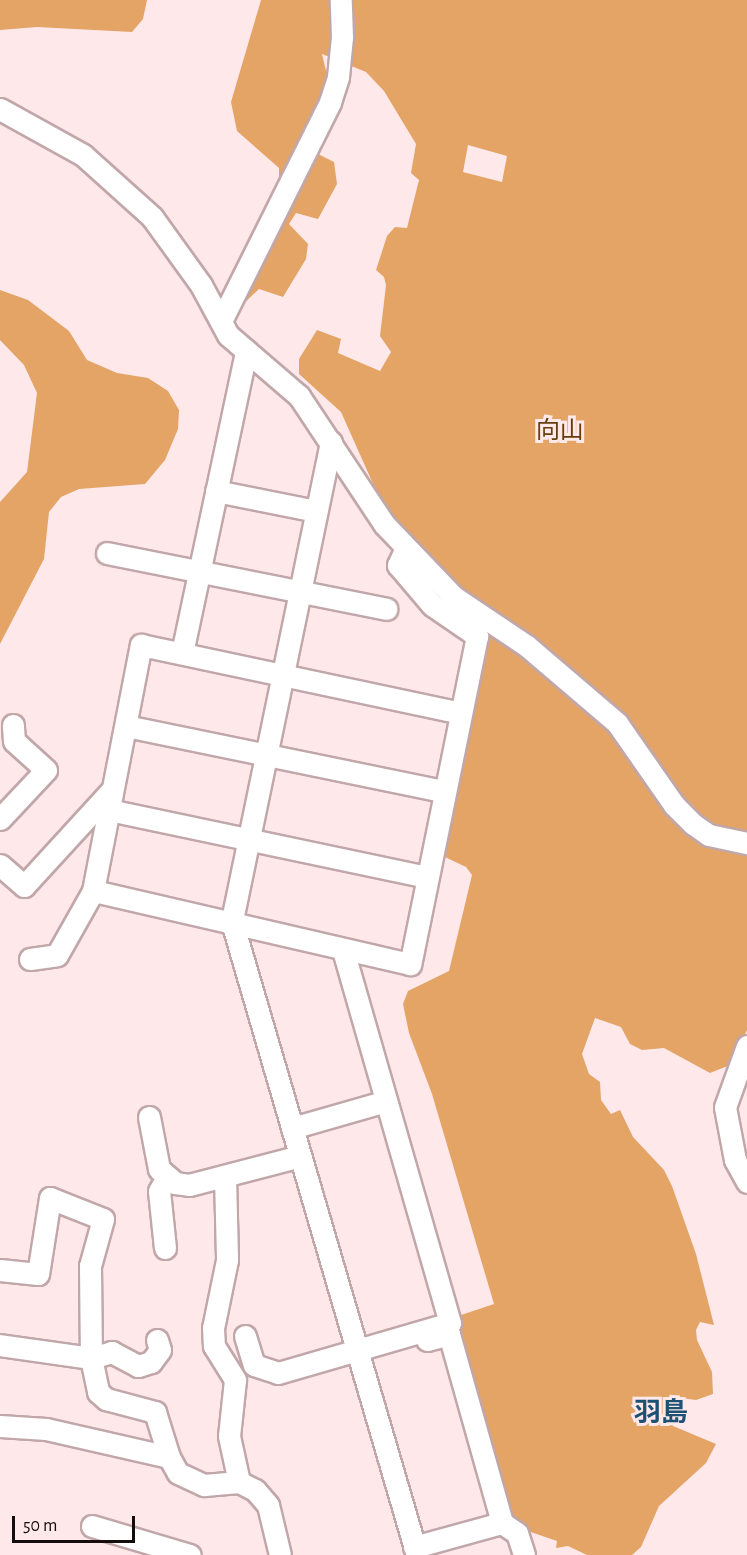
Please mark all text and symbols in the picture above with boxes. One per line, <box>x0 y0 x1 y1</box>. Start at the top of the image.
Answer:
park label: 向山 <box>536 418 584 446</box>
district label: 羽島 <box>634 1397 688 1429</box>
scale bar <box>15 1504 138 1542</box>
text: 50 m <box>23 1517 57 1535</box>

